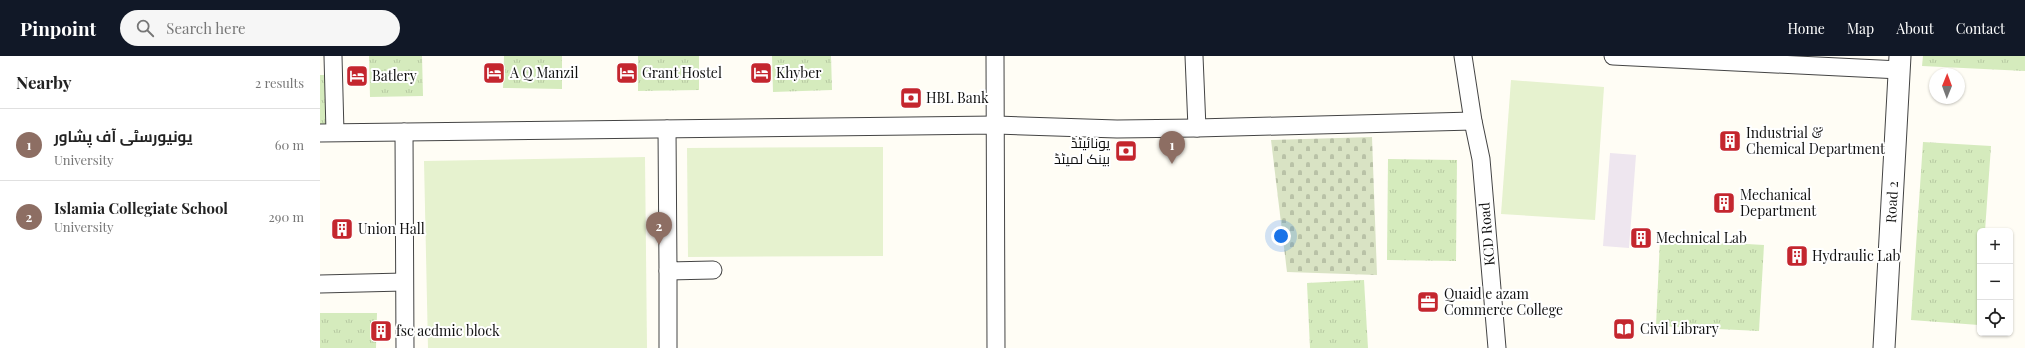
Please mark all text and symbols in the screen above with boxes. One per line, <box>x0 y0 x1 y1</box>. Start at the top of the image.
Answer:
search box <box>120 10 400 46</box>
text: Pinpoint <box>20 15 96 41</box>
icon: search <box>134 17 156 39</box>
text: Search here <box>166 18 246 38</box>
text: Home <box>1787 19 1825 38</box>
text: Map <box>1847 19 1874 38</box>
text: About <box>1896 19 1934 38</box>
text: Contact <box>1956 19 2005 38</box>
hotel icon: A Q Manzil <box>481 60 507 86</box>
hotel icon: Grant Hostel <box>614 60 640 86</box>
hotel icon: Khyber <box>748 60 774 86</box>
hotel icon: Batlery <box>344 63 370 89</box>
place label: A Q Manzil <box>509 63 578 82</box>
place label: Grant Hostel <box>642 63 722 82</box>
place label: Khyber <box>776 63 822 82</box>
place label: Batlery <box>372 66 417 85</box>
north arrow <box>1929 68 1965 104</box>
text: Nearby <box>16 71 71 93</box>
text: 2 results <box>255 74 304 91</box>
bank icon: HBL Bank <box>898 85 924 111</box>
place label: HBL Bank <box>926 88 989 107</box>
place label: Industrial & Chemical Department <box>1746 123 1886 158</box>
text: یونیورسٹی آف پشاور <box>54 126 192 146</box>
building icon: Industrial & Chemical Department <box>1717 128 1743 154</box>
pin: 1 <box>1159 131 1185 164</box>
place label: یونائیٹڈ بینک لمیٹڈ <box>1054 133 1110 168</box>
text: 1 <box>27 136 31 153</box>
text: 60 m <box>275 136 304 153</box>
bank icon: یونائیٹڈ بینک لمیٹڈ <box>1113 138 1139 164</box>
text: University <box>54 151 114 168</box>
street label: Road 2 <box>1881 180 1902 223</box>
place label: Mechanical Department <box>1740 185 1817 220</box>
building icon: Mechanical Department <box>1711 190 1737 216</box>
text: Islamia Collegiate School <box>54 198 228 218</box>
street label: KCD Road <box>1474 202 1499 267</box>
text: 2 <box>26 208 32 225</box>
text: 290 m <box>269 208 304 225</box>
pin: 2 <box>646 212 672 245</box>
building icon: Union Hall <box>329 216 355 242</box>
text: University <box>54 218 114 235</box>
place label: Union Hall <box>358 219 425 238</box>
building icon: Mechnical Lab <box>1628 225 1654 251</box>
your location <box>1271 226 1291 246</box>
place label: Mechnical Lab <box>1656 228 1747 247</box>
map controls <box>1977 228 2013 336</box>
button: + <box>1977 228 2013 264</box>
building icon: Hydraulic Lab <box>1784 243 1810 269</box>
place label: Hydraulic Lab <box>1812 246 1900 265</box>
button: − <box>1977 264 2013 300</box>
place label: Quaid e azam Commerce College <box>1444 284 1563 319</box>
office icon: Quaid e azam Commerce College <box>1415 289 1441 315</box>
button: locate <box>1977 300 2013 336</box>
library icon: Civil Library <box>1611 316 1637 342</box>
building icon: fsc acdmic block <box>368 318 394 344</box>
place label: Civil Library <box>1640 319 1719 338</box>
place label: fsc acdmic block <box>396 321 500 340</box>

